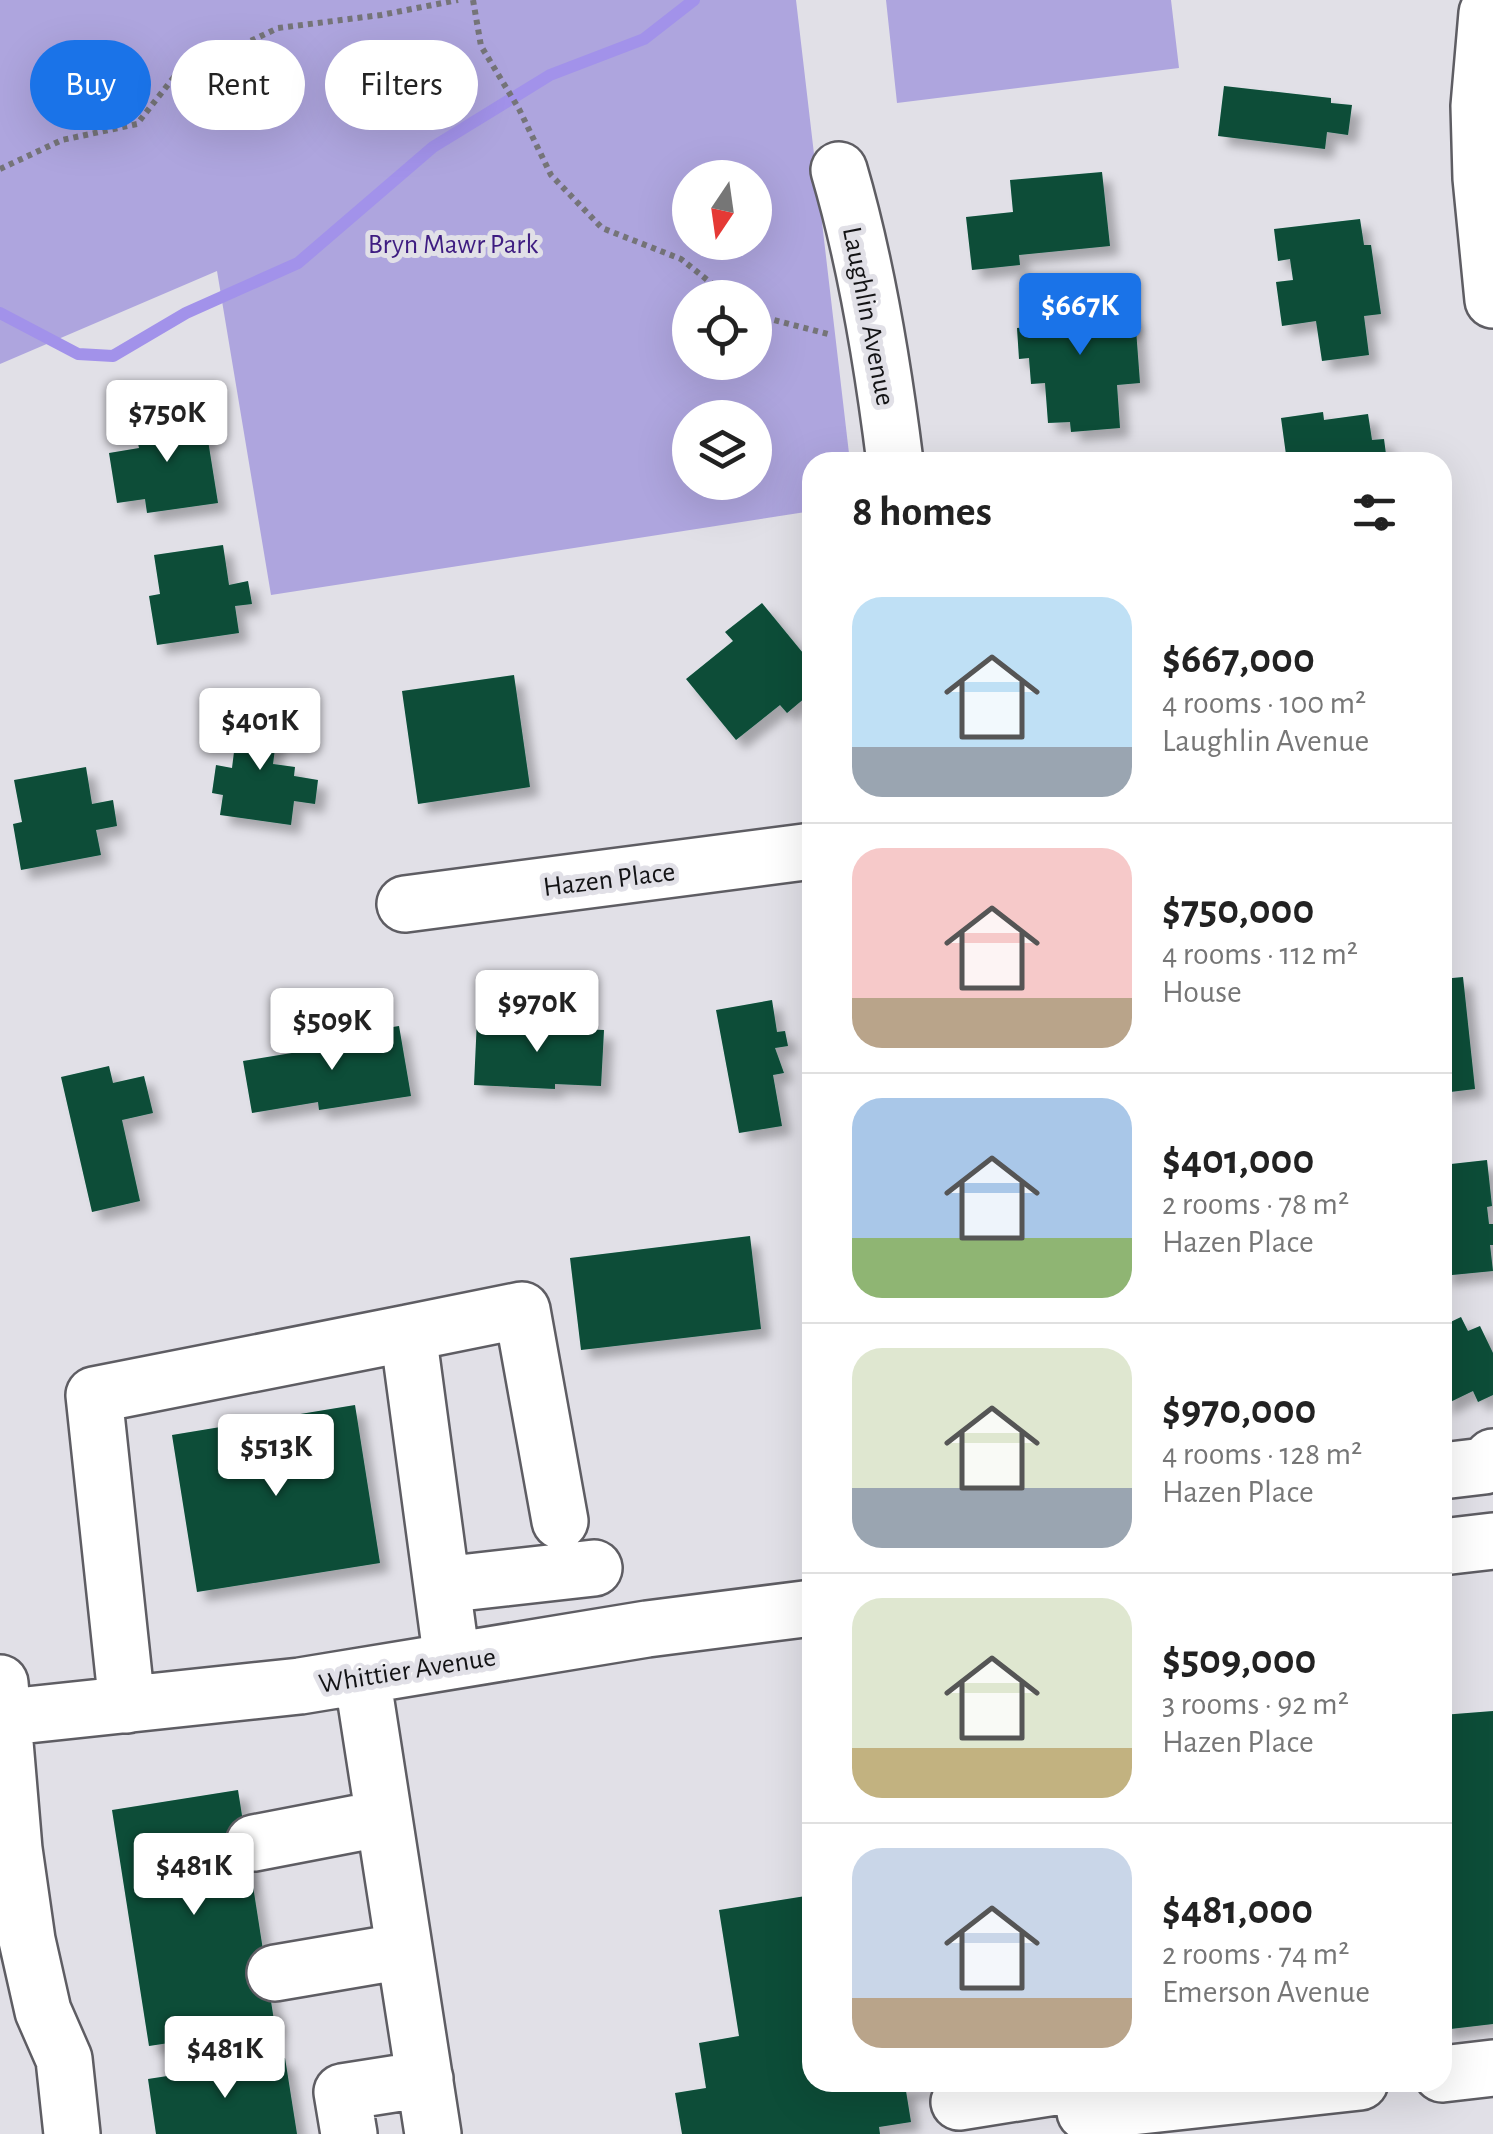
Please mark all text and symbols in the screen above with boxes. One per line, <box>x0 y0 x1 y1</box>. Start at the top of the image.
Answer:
chip: Buy <box>30 40 151 130</box>
chip: Rent <box>171 40 305 130</box>
chip: Filters <box>325 40 478 130</box>
north arrow <box>672 160 772 260</box>
map controls <box>672 160 772 500</box>
street label: Laughlin Avenue <box>837 225 899 408</box>
park label: Bryn Mawr Park <box>368 231 538 259</box>
pin: $667K <box>1010 273 1150 358</box>
button: locate <box>672 280 772 380</box>
text: $667K <box>1041 289 1119 321</box>
pin: $750K <box>97 380 237 465</box>
text: $750K <box>128 396 206 428</box>
button: layers <box>672 400 772 500</box>
icon: filters <box>1347 485 1402 540</box>
text: 8 homes <box>852 491 992 533</box>
icon: home <box>932 637 1052 757</box>
text: $667,000 <box>1162 638 1315 680</box>
text: 4 rooms · 100 m² <box>1162 687 1366 719</box>
pin: $401K <box>190 688 330 773</box>
text: $401K <box>221 704 299 736</box>
text: Laughlin Avenue <box>1162 725 1369 757</box>
street label: Hazen Place <box>542 858 677 902</box>
icon: home <box>932 888 1052 1008</box>
text: $750,000 <box>1162 889 1314 931</box>
text: 4 rooms · 112 m² <box>1162 938 1358 970</box>
pin: $970K <box>467 970 607 1055</box>
text: House <box>1162 976 1242 1008</box>
text: $970K <box>497 986 577 1018</box>
pin: $509K <box>262 988 402 1073</box>
text: $509K <box>292 1004 372 1036</box>
icon: home <box>932 1138 1052 1258</box>
text: $401,000 <box>1162 1139 1314 1181</box>
text: 2 rooms · 78 m² <box>1162 1188 1349 1220</box>
text: Hazen Place <box>1162 1226 1314 1258</box>
icon: home <box>932 1388 1052 1508</box>
text: $970,000 <box>1162 1389 1316 1431</box>
pin: $513K <box>206 1414 346 1499</box>
text: $513K <box>240 1430 312 1462</box>
text: 4 rooms · 128 m² <box>1162 1438 1362 1470</box>
text: Hazen Place <box>1162 1476 1314 1508</box>
icon: home <box>932 1638 1052 1758</box>
text: $509,000 <box>1162 1639 1316 1681</box>
street label: Whittier Avenue <box>317 1643 498 1699</box>
text: 3 rooms · 92 m² <box>1162 1688 1349 1720</box>
text: Hazen Place <box>1162 1726 1314 1758</box>
pin: $481K <box>124 1833 264 1918</box>
text: $481K <box>156 1849 232 1881</box>
icon: home <box>932 1888 1052 2008</box>
text: $481,000 <box>1162 1889 1313 1931</box>
text: 2 rooms · 74 m² <box>1162 1938 1349 1970</box>
text: Emerson Avenue <box>1162 1976 1370 2008</box>
pin: $481K <box>155 2016 295 2101</box>
text: $481K <box>187 2032 263 2064</box>

